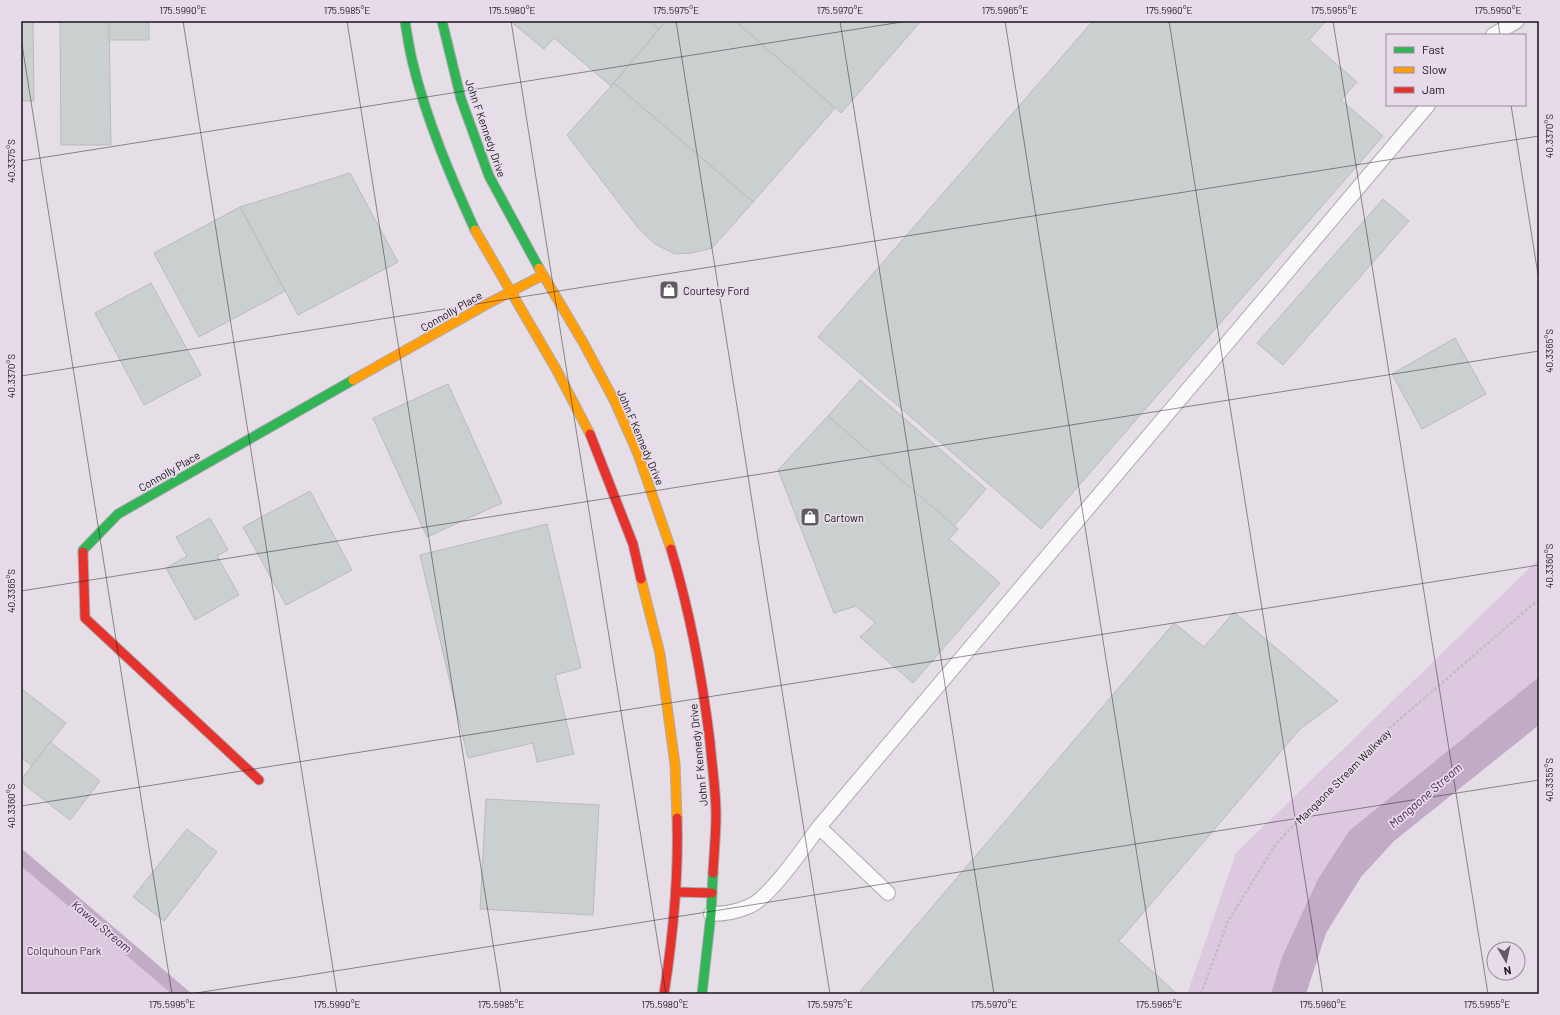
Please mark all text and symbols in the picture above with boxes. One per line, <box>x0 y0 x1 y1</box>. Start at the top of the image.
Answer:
text: 175.5990°E <box>159 4 207 16</box>
text: 175.5985°E <box>324 4 370 16</box>
text: 175.5980°E <box>488 4 536 16</box>
text: 175.5975°E <box>653 4 699 16</box>
text: 175.5970°E <box>817 4 863 16</box>
text: 175.5965°E <box>982 4 1028 16</box>
text: 175.5960°E <box>1145 4 1193 16</box>
text: 175.5955°E <box>1311 4 1357 16</box>
text: 175.5950°E <box>1474 4 1522 16</box>
legend <box>1386 34 1526 106</box>
text: Fast <box>1422 42 1445 56</box>
text: Slow <box>1422 62 1447 76</box>
street label: John F Kennedy Drive <box>463 77 509 179</box>
text: Jam <box>1422 82 1445 96</box>
text: 40.3370°S <box>1543 114 1555 158</box>
text: 40.3375°S <box>5 139 17 183</box>
shop icon: Courtesy Ford <box>658 279 680 301</box>
place label: Courtesy Ford <box>683 284 749 297</box>
street label: Connolly Place <box>418 288 484 334</box>
text: 40.3365°S <box>1543 329 1555 373</box>
text: 40.3370°S <box>5 354 17 398</box>
street label: John F Kennedy Drive <box>615 387 667 487</box>
street label: Connolly Place <box>136 448 202 494</box>
shop icon: Cartown <box>799 506 821 528</box>
place label: Cartown <box>824 511 864 524</box>
text: 40.3360°S <box>1543 544 1555 588</box>
text: 40.3365°S <box>5 569 17 613</box>
street label: John F Kennedy Drive <box>686 703 710 807</box>
street label: Mangaone Stream Walkway <box>1293 726 1393 826</box>
text: 40.3355°S <box>1543 758 1555 802</box>
water label: Mangaone Stream <box>1386 759 1465 830</box>
text: 40.3360°S <box>5 784 17 828</box>
water label: Kawau Stream <box>69 897 135 955</box>
north arrow <box>1486 941 1526 981</box>
park label: Colquhoun Park <box>27 944 102 957</box>
text: N <box>1503 964 1512 978</box>
text: 175.5995°E <box>149 998 195 1010</box>
text: 175.5990°E <box>313 998 361 1010</box>
text: 175.5985°E <box>478 998 524 1010</box>
text: 175.5980°E <box>641 998 689 1010</box>
text: 175.5975°E <box>807 998 853 1010</box>
text: 175.5970°E <box>971 998 1017 1010</box>
text: 175.5965°E <box>1136 998 1182 1010</box>
text: 175.5960°E <box>1299 998 1347 1010</box>
text: 175.5955°E <box>1464 998 1510 1010</box>

